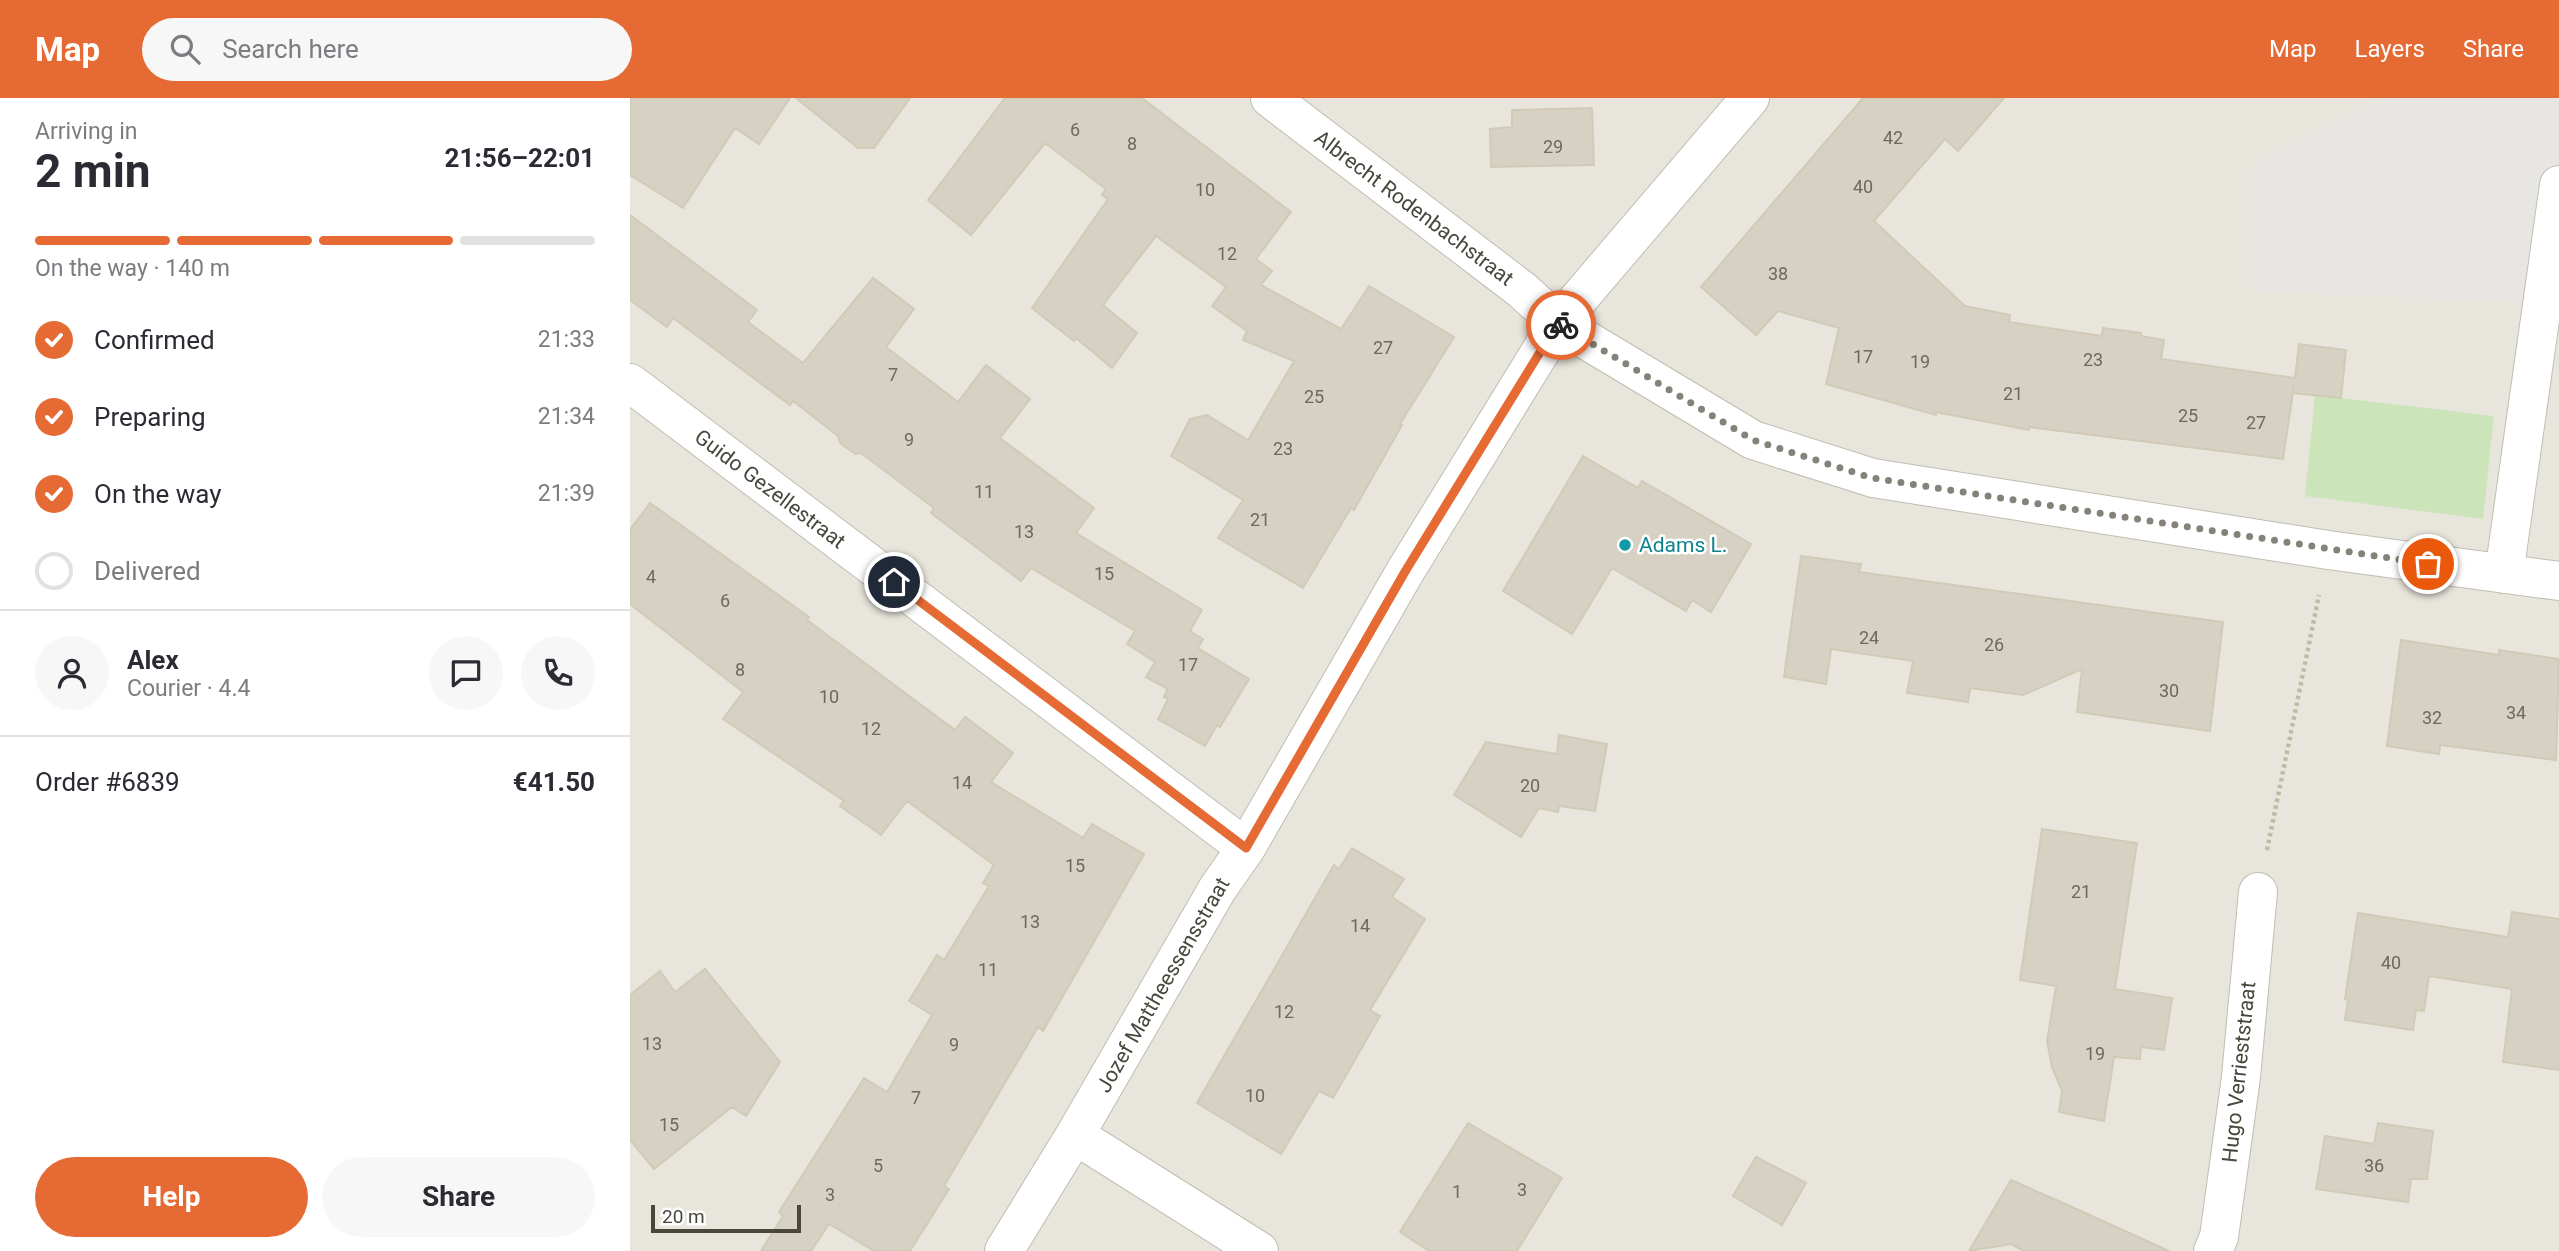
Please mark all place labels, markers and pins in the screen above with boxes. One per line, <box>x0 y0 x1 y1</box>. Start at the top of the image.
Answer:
place label: Adams L. <box>1639 533 1727 557</box>
pin <box>2398 534 2458 594</box>
marker: Adams L. <box>1617 537 1633 553</box>
pin <box>864 552 924 612</box>

